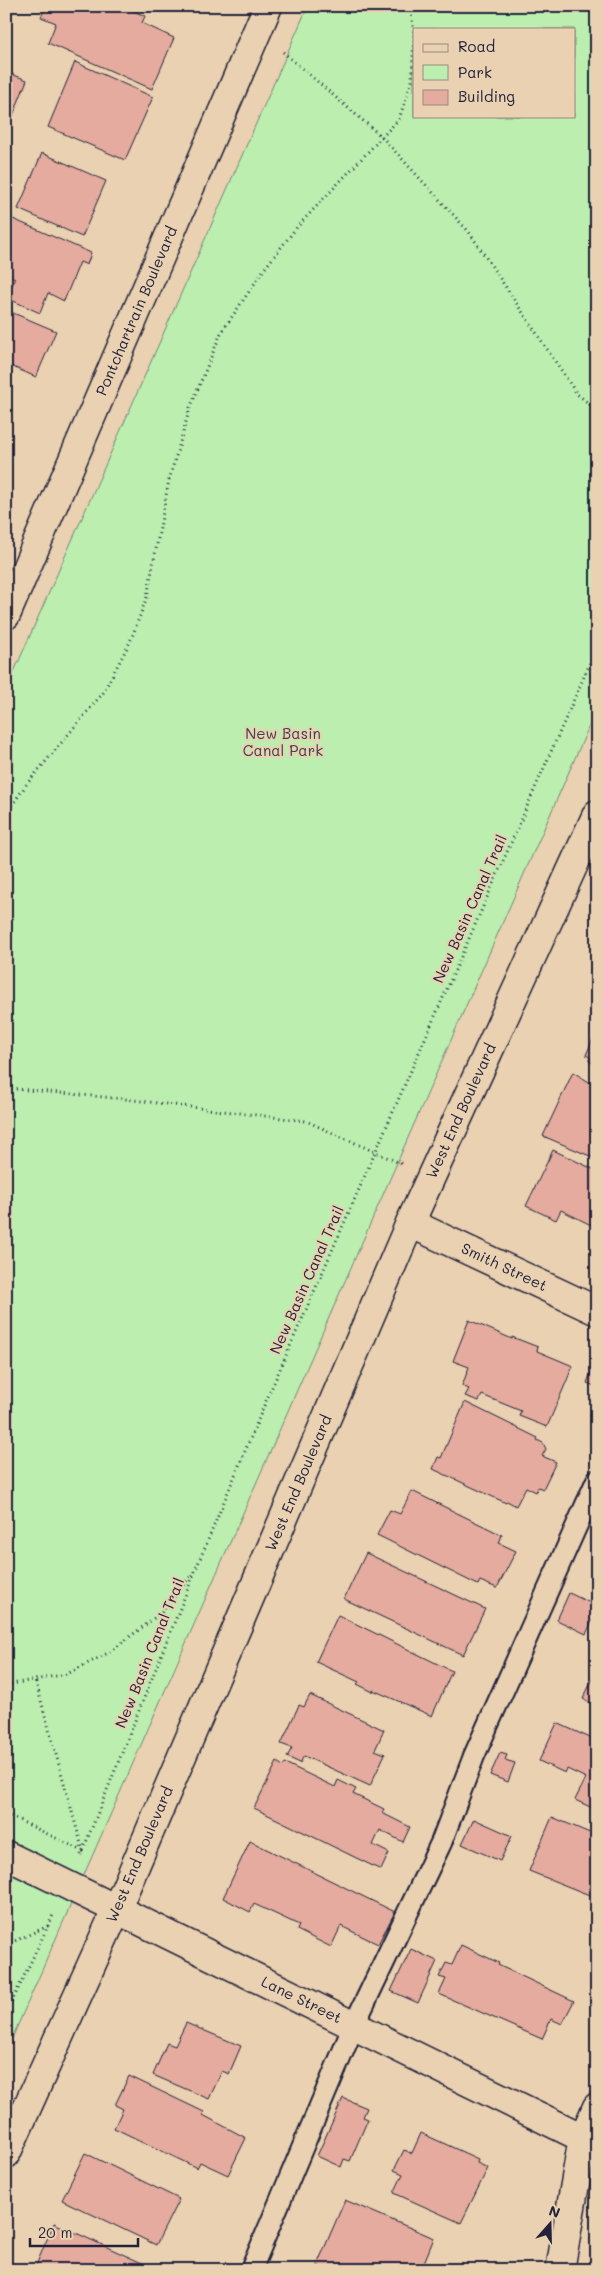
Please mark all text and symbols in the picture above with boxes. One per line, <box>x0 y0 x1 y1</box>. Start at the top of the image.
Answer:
legend <box>413 28 576 118</box>
text: Road <box>458 36 495 56</box>
text: Park <box>458 62 492 82</box>
text: Building <box>458 86 515 106</box>
street label: Pontchartrain Boulevard <box>91 223 181 398</box>
park label: New Basin Canal Park <box>243 723 323 760</box>
street label: New Basin Canal Trail <box>427 831 511 986</box>
street label: West End Boulevard <box>421 1040 500 1181</box>
street label: New Basin Canal Trail <box>264 1202 348 1357</box>
street label: Smith Street <box>458 1238 551 1295</box>
street label: West End Boulevard <box>260 1412 336 1554</box>
street label: New Basin Canal Trail <box>110 1575 188 1731</box>
street label: West End Boulevard <box>101 1783 177 1925</box>
street label: Lane Street <box>258 1971 345 2027</box>
north arrow <box>526 2198 576 2248</box>
text: N <box>546 2201 563 2222</box>
scale bar <box>30 2216 138 2248</box>
text: 20 m <box>38 2222 72 2242</box>

